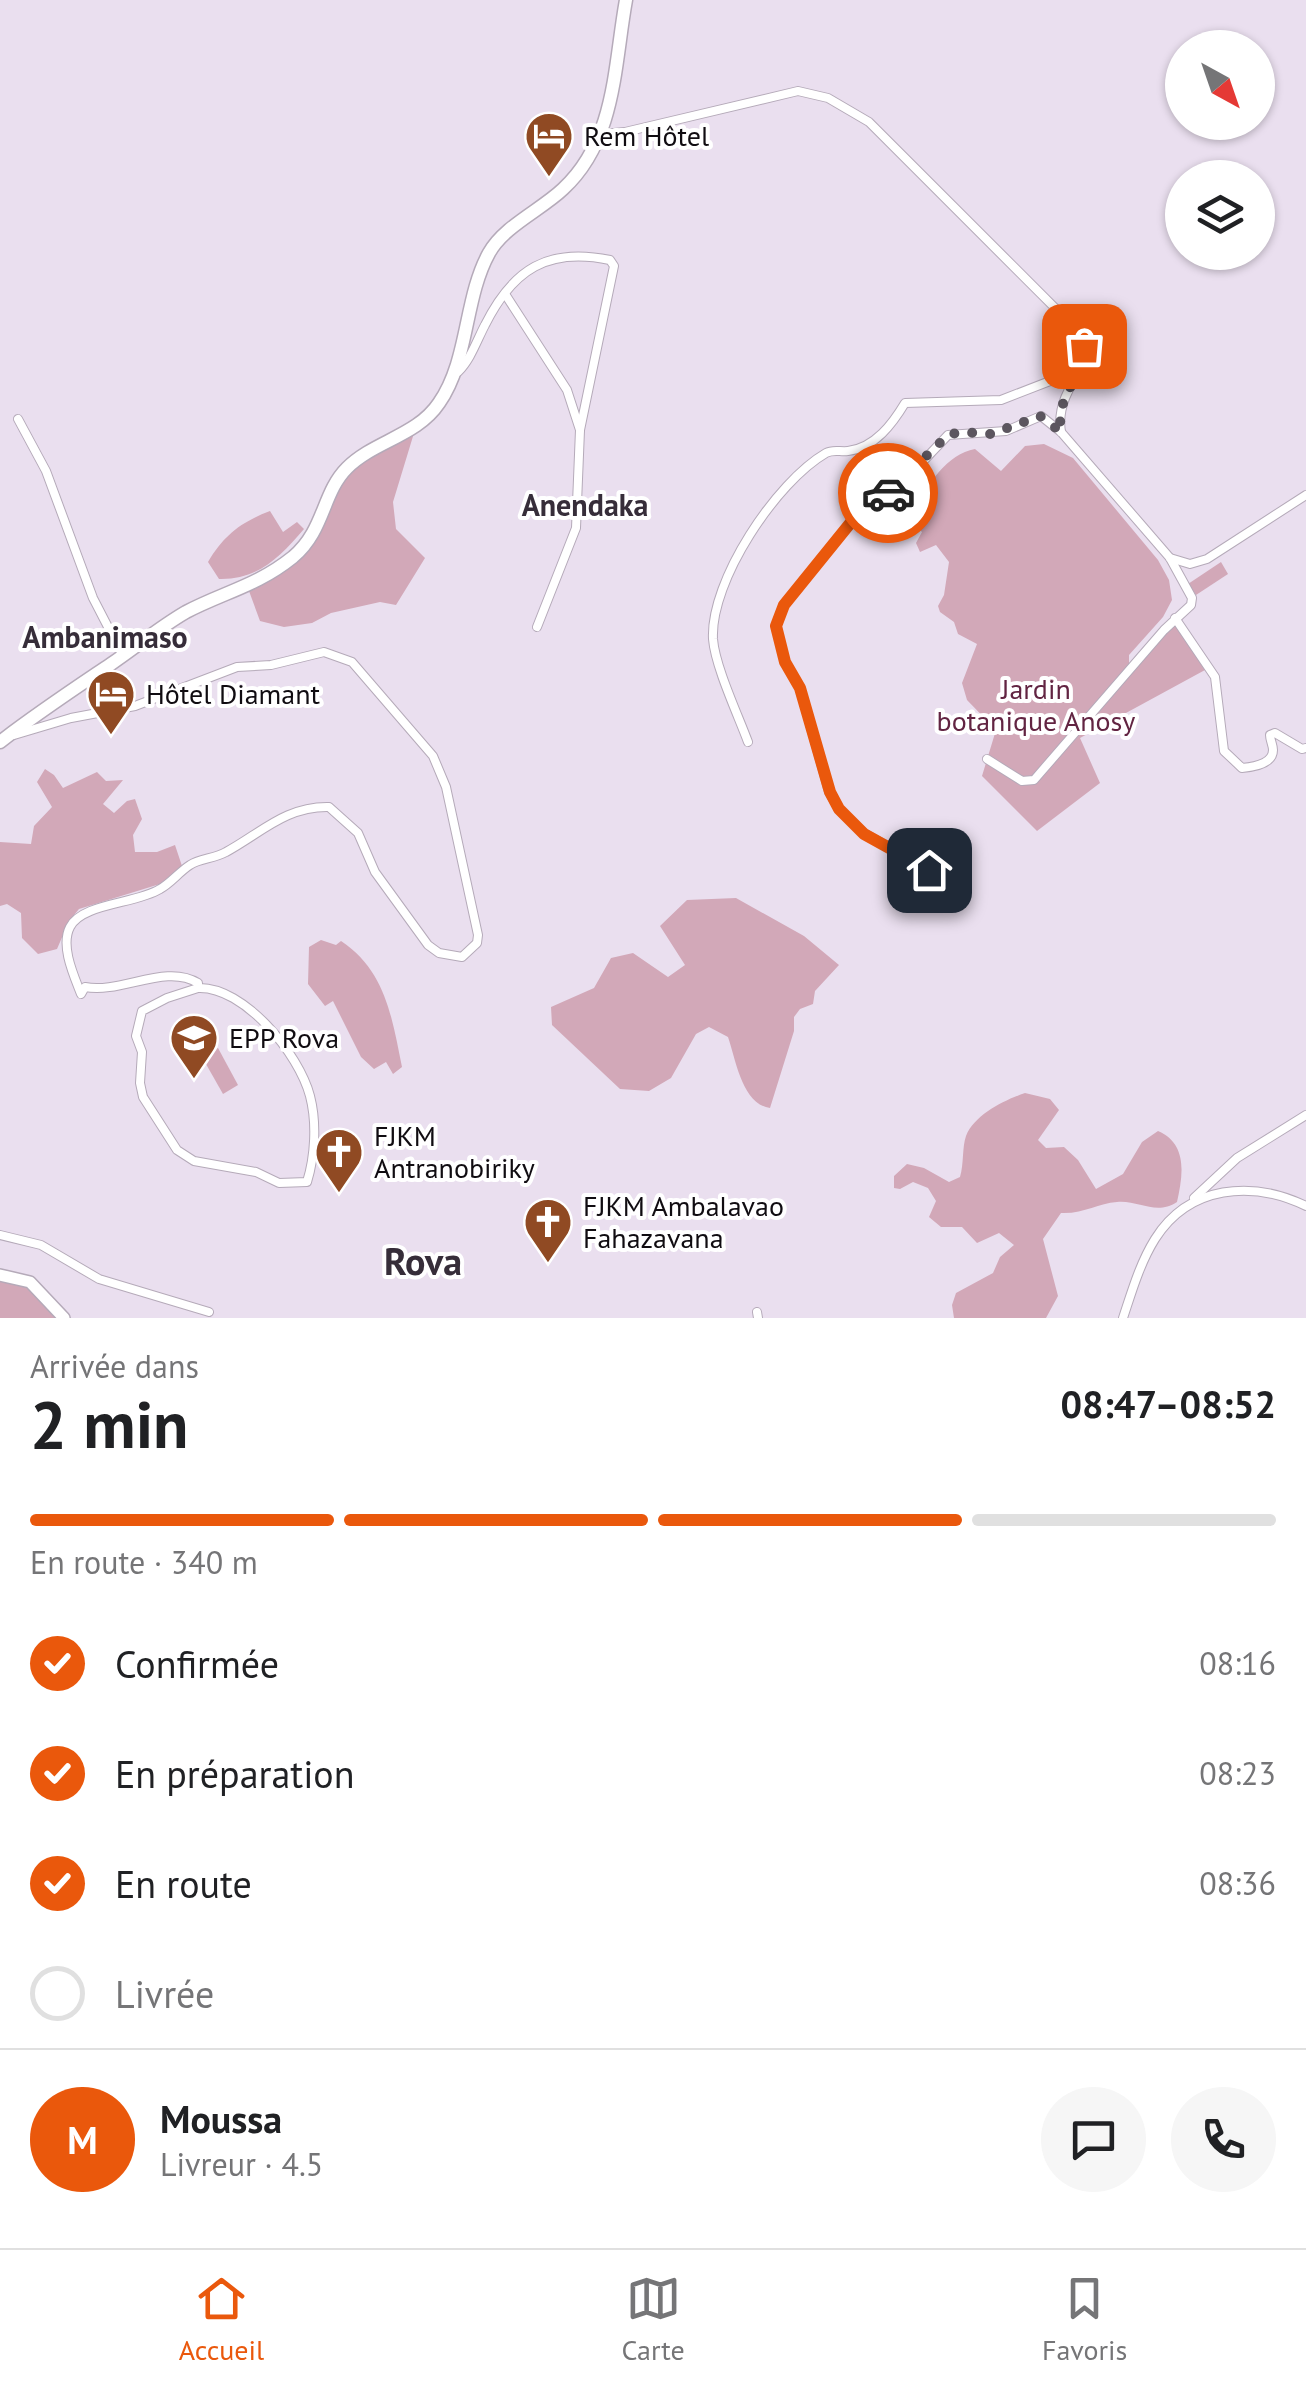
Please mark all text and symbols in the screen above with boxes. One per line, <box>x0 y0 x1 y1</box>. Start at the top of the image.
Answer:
north arrow <box>1165 30 1275 140</box>
map controls <box>1165 30 1275 270</box>
hotel icon: Rem Hôtel <box>523 110 575 178</box>
place label: Rem Hôtel <box>584 117 709 154</box>
button: layers <box>1165 160 1275 270</box>
pin <box>1042 304 1127 389</box>
icon: bag <box>1057 319 1112 374</box>
courier <box>838 443 938 543</box>
icon: car <box>861 466 916 521</box>
district label: Anendaka <box>522 485 648 524</box>
district label: Ambanimaso <box>22 617 188 656</box>
hotel icon: Hôtel Diamant <box>85 668 137 736</box>
park label: Jardin botanique Anosy <box>937 670 1135 739</box>
place label: Hôtel Diamant <box>146 675 321 712</box>
pin <box>887 828 972 913</box>
icon: home <box>902 843 957 898</box>
school or university icon: EPP Rova <box>168 1012 220 1080</box>
place label: EPP Rova <box>229 1019 339 1056</box>
place label: FJKM Antranobiriky <box>374 1117 535 1186</box>
church icon: FJKM Antranobiriky <box>313 1126 365 1194</box>
place label: FJKM Ambalavao Fahazavana <box>583 1187 784 1256</box>
church icon: FJKM Ambalavao Fahazavana <box>522 1196 574 1264</box>
district label: Rova <box>384 1236 462 1285</box>
text: Arrivée dans <box>30 1345 199 1387</box>
text: 08:47–08:52 <box>1061 1379 1276 1428</box>
text: 2 min <box>30 1382 189 1466</box>
text: En route · 340 m <box>30 1541 258 1583</box>
icon: check <box>30 1636 85 1691</box>
text: Confirmée <box>115 1639 279 1688</box>
text: 08:16 <box>1199 1642 1276 1684</box>
icon: check <box>30 1746 85 1801</box>
text: En préparation <box>115 1749 354 1798</box>
text: 08:23 <box>1199 1752 1276 1794</box>
icon: check <box>30 1856 85 1911</box>
text: En route <box>115 1859 252 1908</box>
text: 08:36 <box>1199 1862 1276 1904</box>
text: Livrée <box>115 1969 214 2018</box>
button: chat <box>1041 2087 1146 2192</box>
button: phone <box>1171 2087 1276 2192</box>
text: Moussa <box>160 2094 282 2143</box>
text: M <box>67 2115 98 2164</box>
text: Livreur · 4.5 <box>160 2143 323 2185</box>
tab: Accueil <box>179 2271 264 2368</box>
tab: Carte <box>622 2271 685 2368</box>
tab: Favoris <box>1042 2271 1127 2368</box>

